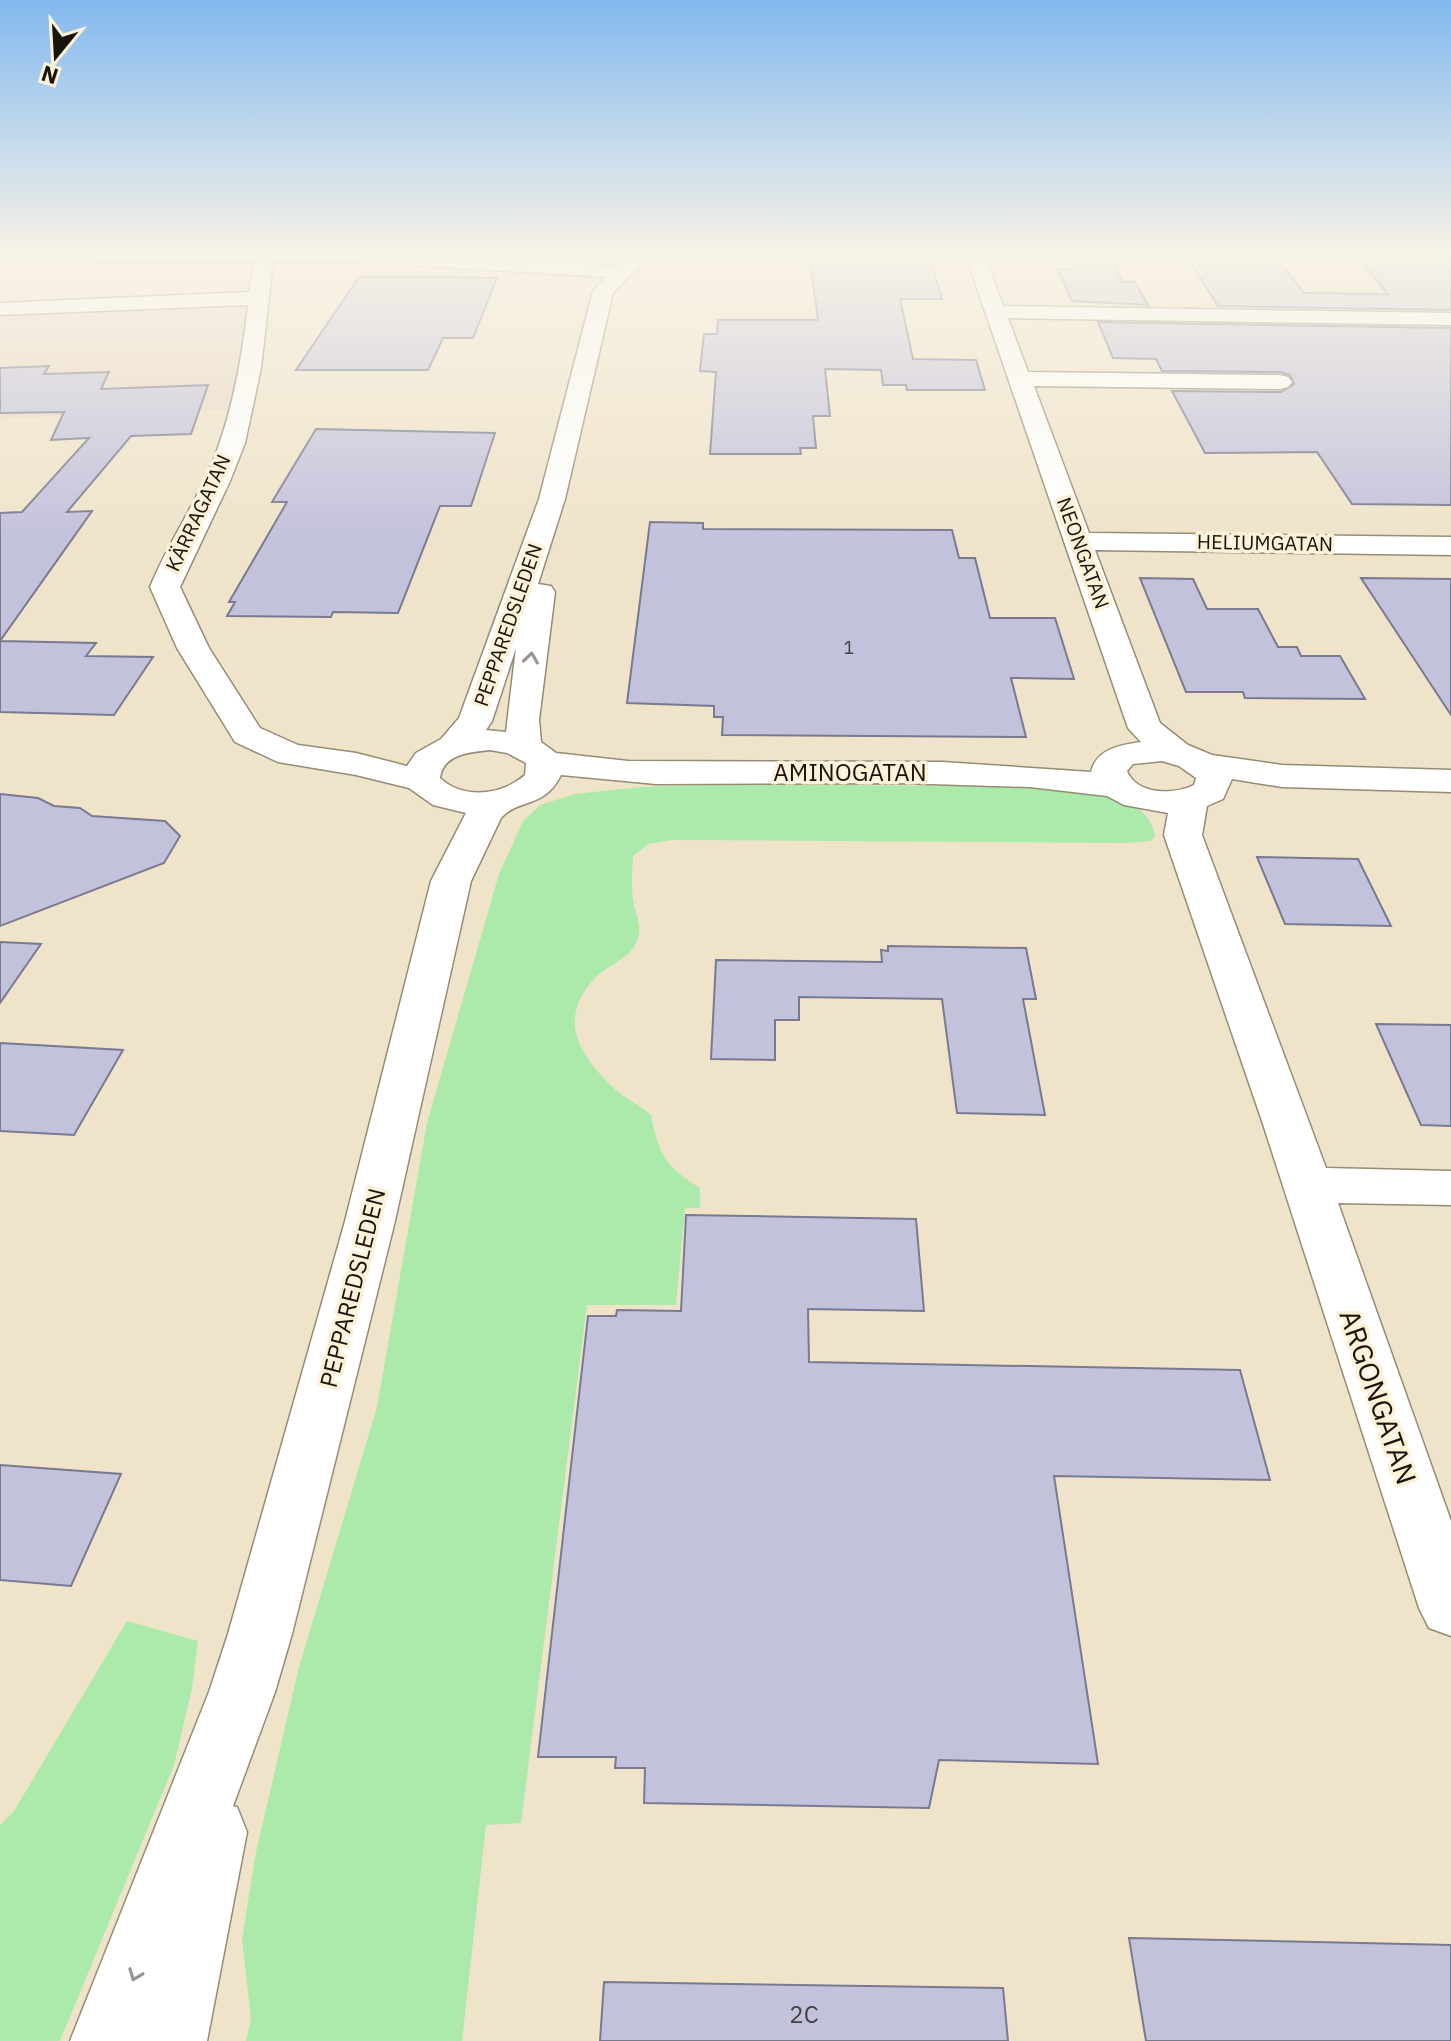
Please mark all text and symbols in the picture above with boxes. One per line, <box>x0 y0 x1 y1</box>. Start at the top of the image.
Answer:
north arrow <box>16 16 96 96</box>
text: N <box>38 59 62 92</box>
street label: KÄRRAGATAN <box>159 450 236 576</box>
street label: NEONGATAN <box>1051 493 1116 612</box>
street label: HELIUMGATAN <box>1197 528 1333 557</box>
street label: PEPPAREDSLEDEN <box>467 540 548 710</box>
house number: 1 <box>844 636 854 659</box>
one-way arrow <box>522 651 539 665</box>
street label: AMINOGATAN <box>773 756 927 788</box>
street label: PEPPAREDSLEDEN <box>312 1185 392 1391</box>
street label: ARGONGATAN <box>1331 1305 1426 1489</box>
one-way arrow <box>128 1967 145 1981</box>
house number: 2C <box>789 1998 819 2030</box>

